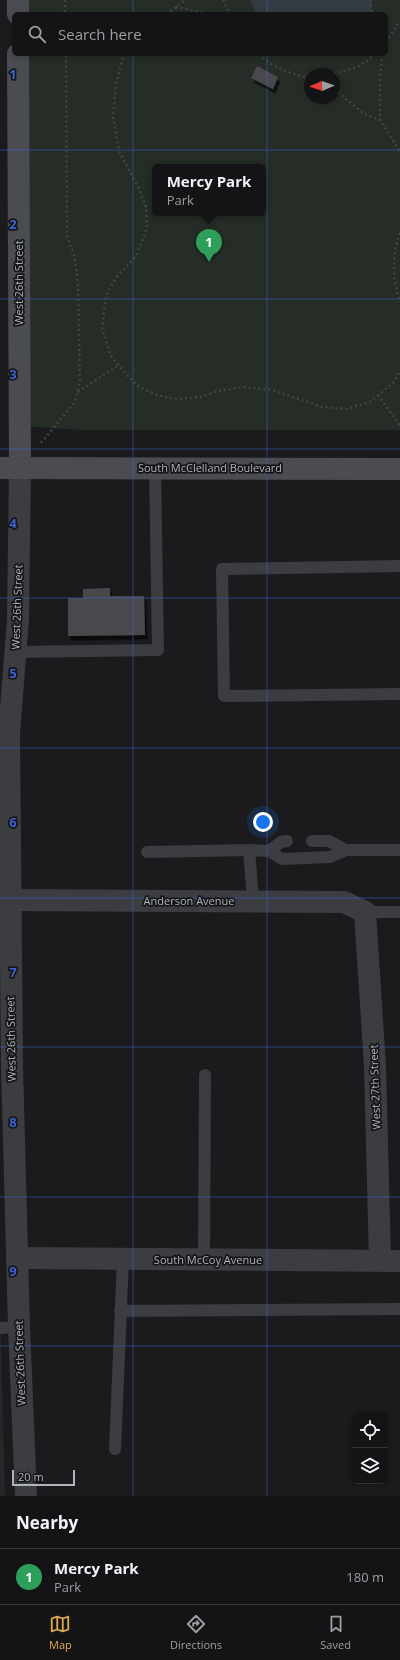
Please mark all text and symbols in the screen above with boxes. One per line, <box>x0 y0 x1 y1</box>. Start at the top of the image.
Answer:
search box <box>12 12 388 56</box>
icon: search <box>26 23 48 45</box>
text: Search here <box>58 24 142 44</box>
text: 1 <box>9 65 17 83</box>
north arrow <box>304 68 340 104</box>
popup <box>152 164 266 216</box>
text: Mercy Park <box>167 171 251 191</box>
text: Park <box>167 191 194 209</box>
text: 2 <box>9 215 17 233</box>
pin: 1 <box>196 229 222 262</box>
street label: West 26th Street <box>11 240 26 326</box>
text: 3 <box>9 365 17 383</box>
street label: South McClelland Boulevard <box>138 460 282 475</box>
text: 4 <box>9 514 17 532</box>
street label: West 26th Street <box>8 564 25 650</box>
text: 5 <box>9 664 17 682</box>
your location <box>253 812 273 832</box>
text: 6 <box>9 813 17 831</box>
street label: Anderson Avenue <box>144 893 234 908</box>
text: 7 <box>9 963 17 981</box>
street label: West 26th Street <box>2 996 19 1082</box>
street label: West 27th Street <box>366 1044 383 1130</box>
text: 8 <box>9 1113 17 1131</box>
street label: South McCoy Avenue <box>154 1252 262 1267</box>
text: 9 <box>9 1262 17 1280</box>
street label: West 26th Street <box>11 1320 28 1406</box>
map controls <box>352 1412 388 1484</box>
button: locate <box>352 1412 388 1448</box>
button: layers <box>352 1448 388 1484</box>
scale bar <box>12 1468 75 1487</box>
text: 20 m <box>18 1469 44 1484</box>
text: Nearby <box>16 1511 78 1534</box>
text: Mercy Park <box>54 1558 139 1578</box>
text: 1 <box>25 1568 33 1586</box>
text: 180 m <box>346 1568 384 1586</box>
text: Park <box>54 1578 81 1596</box>
tab: Map <box>49 1613 72 1652</box>
tab: Directions <box>170 1613 222 1652</box>
tab: Saved <box>320 1613 351 1652</box>

